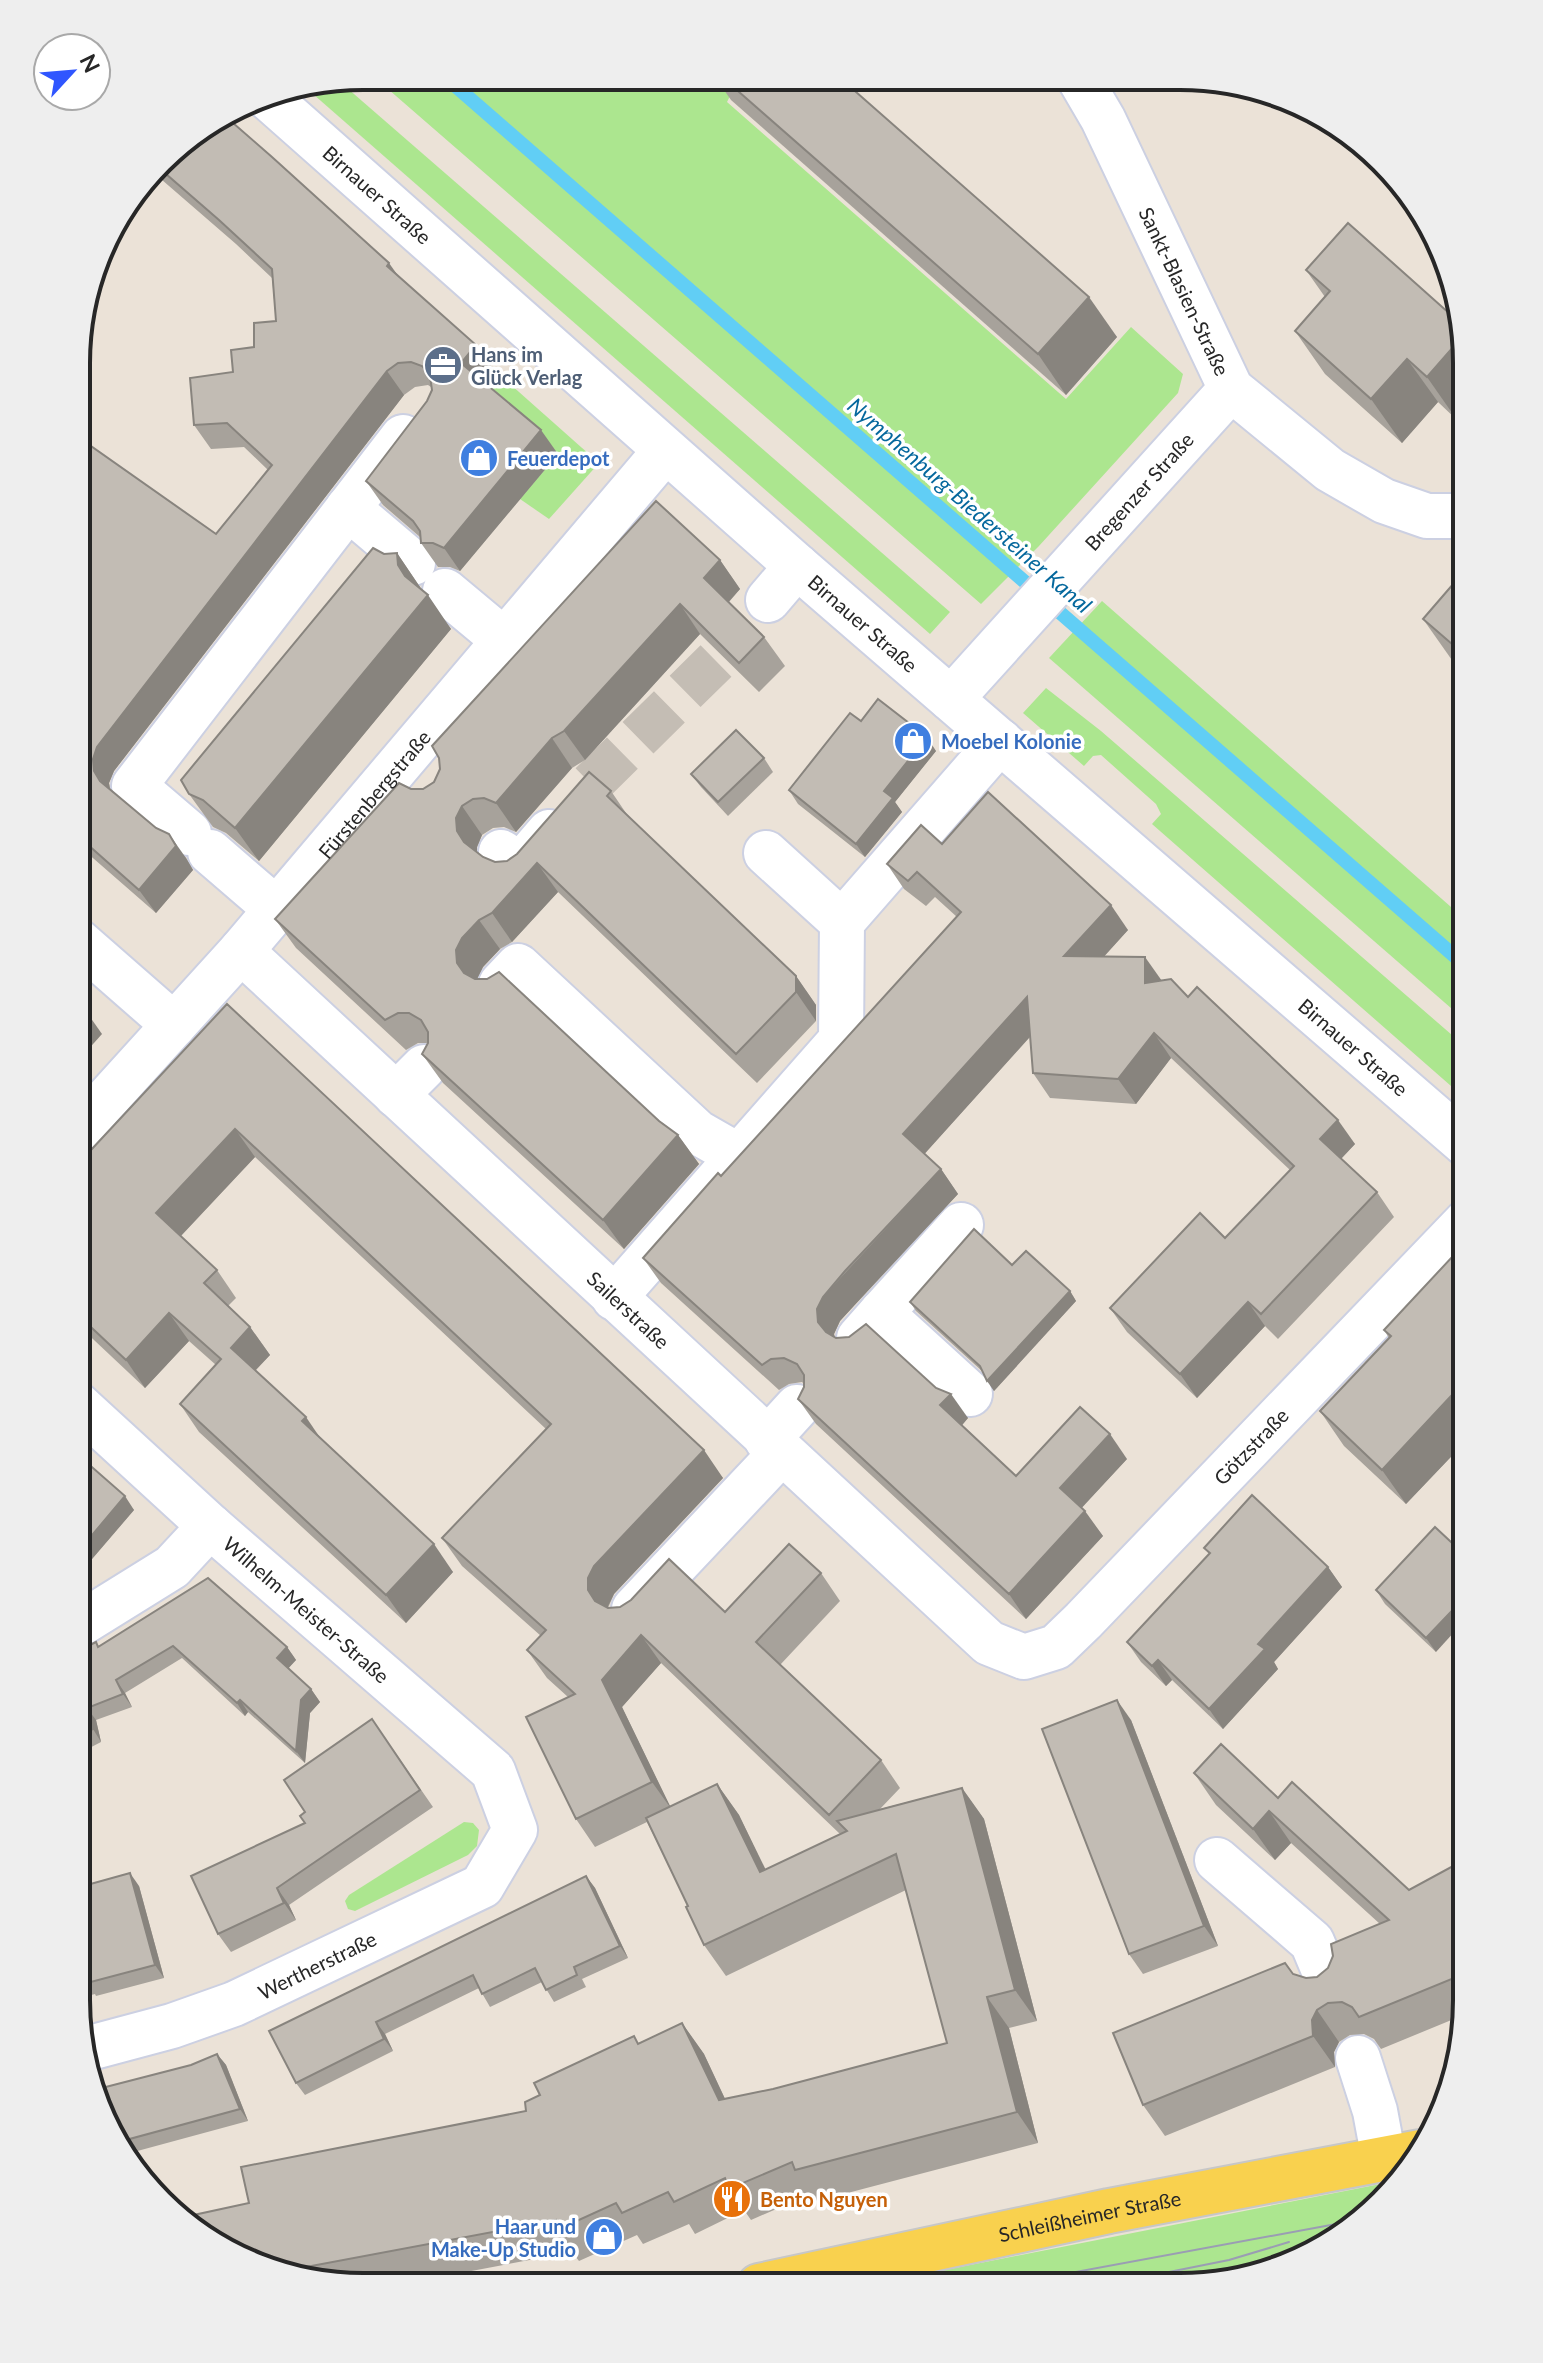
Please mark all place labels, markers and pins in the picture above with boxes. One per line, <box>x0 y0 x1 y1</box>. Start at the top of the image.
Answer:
place label: Hans im Glück Verlag <box>471 342 583 389</box>
office icon: Hans im Glück Verlag <box>422 344 464 386</box>
shop icon: Feuerdepot <box>458 437 500 479</box>
place label: Feuerdepot <box>507 446 610 470</box>
shop icon: Moebel Kolonie <box>892 720 934 762</box>
place label: Moebel Kolonie <box>941 729 1082 753</box>
restaurant icon: Bento Nguyen <box>711 2178 753 2220</box>
place label: Bento Nguyen <box>760 2187 888 2211</box>
place label: Haar und Make-Up Studio <box>431 2214 576 2261</box>
shop icon: Haar und Make-Up Studio <box>583 2216 625 2258</box>

